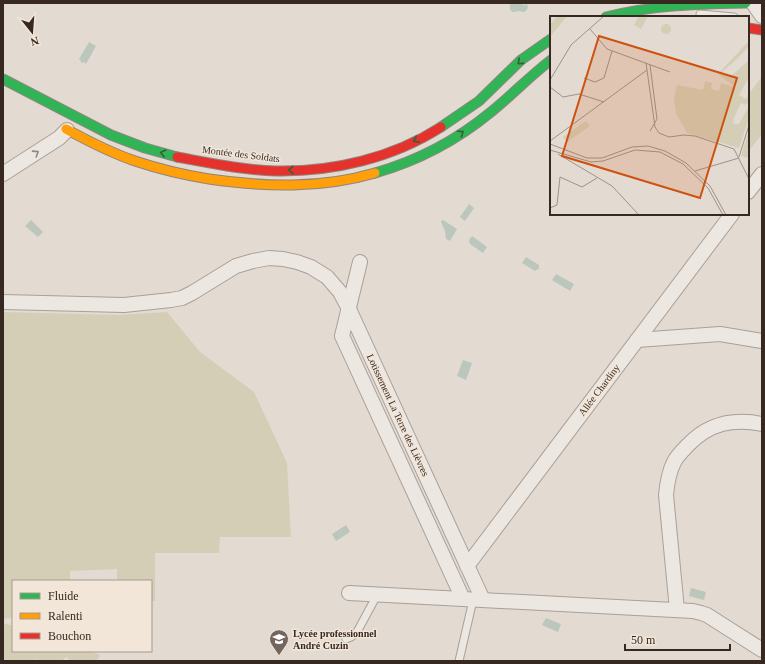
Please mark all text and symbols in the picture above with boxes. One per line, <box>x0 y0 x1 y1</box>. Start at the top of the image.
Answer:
north arrow <box>12 12 52 52</box>
inset map <box>550 16 749 215</box>
text: N <box>29 35 40 48</box>
one-way arrow <box>517 58 524 65</box>
one-way arrow <box>457 131 464 138</box>
one-way arrow <box>413 135 421 143</box>
street label: Montée des Soldats <box>201 144 281 164</box>
one-way arrow <box>32 150 39 158</box>
one-way arrow <box>160 150 166 158</box>
one-way arrow <box>288 166 294 175</box>
street label: Lotissement La Terre des Lièvres <box>365 352 431 478</box>
street label: Allée Chardiny <box>576 362 622 418</box>
legend <box>12 580 152 652</box>
text: Fluide <box>48 589 79 603</box>
text: Ralenti <box>48 609 83 623</box>
scale bar <box>625 626 730 652</box>
school or university icon: Lycée professionnel André Cuzin <box>268 628 290 656</box>
place label: Lycée professionnel André Cuzin <box>293 628 377 651</box>
text: Bouchon <box>48 629 91 643</box>
text: 50 m <box>631 633 656 647</box>

